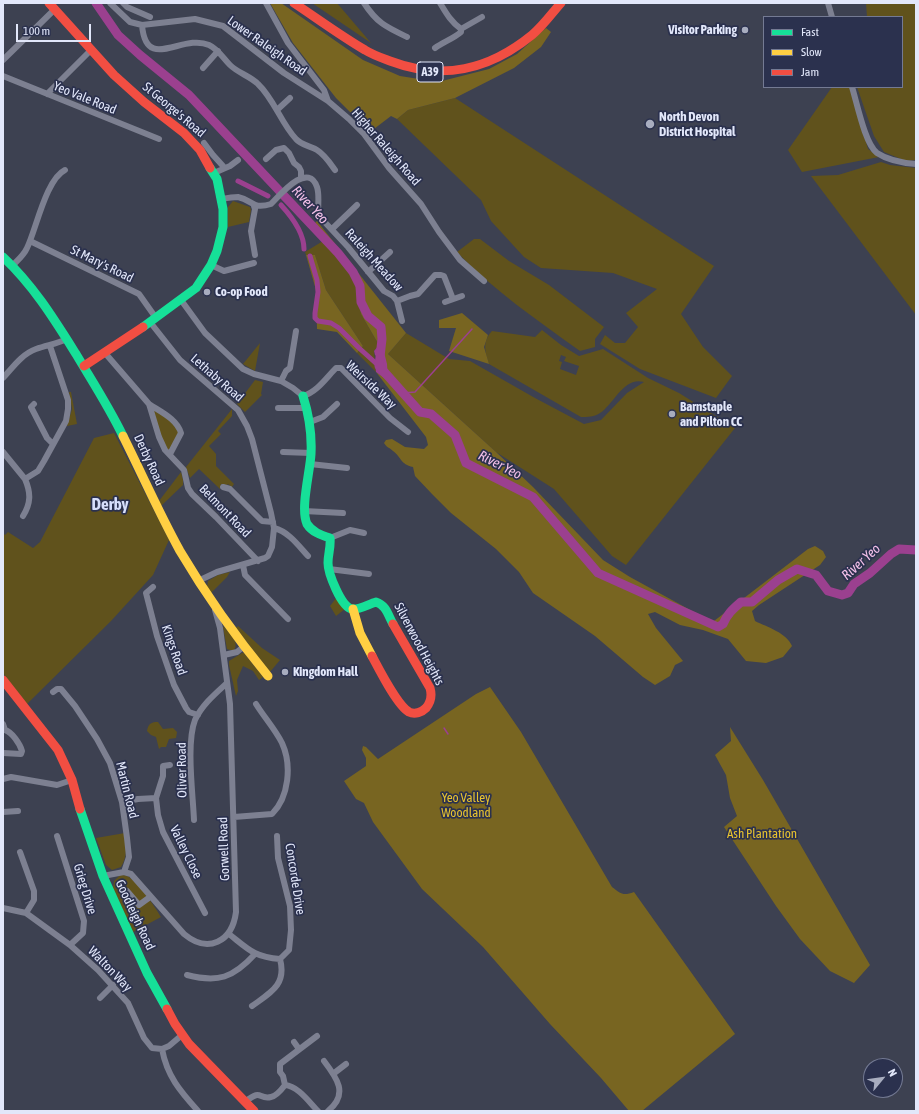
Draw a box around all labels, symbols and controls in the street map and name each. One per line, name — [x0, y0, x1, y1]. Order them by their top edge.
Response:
street label: Lower Raleigh Road — [224, 13, 310, 79]
scale bar — [18, 16, 93, 42]
legend — [763, 16, 903, 88]
place label: Visitor Parking — [668, 22, 737, 38]
text: 100 m — [23, 24, 50, 38]
marker: Visitor Parking — [740, 25, 750, 35]
text: Fast — [801, 25, 819, 39]
text: Slow — [801, 45, 822, 59]
road number: A39 — [417, 62, 443, 82]
text: Jam — [801, 65, 819, 79]
street label: Yeo Vale Road — [51, 78, 119, 118]
street label: St George's Road — [139, 79, 209, 141]
street label: Higher Raleigh Road — [348, 105, 424, 189]
place label: North Devon District Hospital — [659, 109, 735, 140]
marker: North Devon District Hospital — [644, 118, 656, 130]
water label: River Yeo — [288, 182, 332, 228]
street label: Raleigh Meadow — [342, 225, 406, 295]
street label: St Mary's Road — [68, 242, 136, 286]
place label: Co-op Food — [215, 284, 268, 300]
marker: Co-op Food — [202, 287, 212, 297]
street label: Lethaby Road — [187, 351, 247, 405]
street label: Weirside Way — [342, 358, 400, 412]
place label: Barnstaple and Pilton CC — [680, 399, 742, 430]
marker: Barnstaple and Pilton CC — [667, 409, 677, 419]
street label: Derby Road — [130, 432, 168, 488]
water label: River Yeo — [476, 447, 524, 483]
street label: Belmont Road — [196, 481, 254, 541]
district label: Derby — [91, 495, 129, 515]
water label: River Yeo — [838, 540, 884, 584]
street label: Silverwood Heights — [391, 600, 447, 688]
street label: Kings Road — [158, 623, 190, 677]
place label: Kingdom Hall — [293, 664, 358, 680]
marker: Kingdom Hall — [280, 667, 290, 677]
street label: Oliver Road — [174, 742, 190, 798]
street label: Martin Road — [112, 760, 142, 820]
park label: Yeo Valley Woodland — [441, 790, 491, 821]
street label: Gorwell Road — [215, 817, 233, 881]
street label: Valley Close — [166, 823, 206, 881]
park label: Ash Plantation — [727, 826, 797, 842]
street label: Concorde Drive — [282, 842, 308, 916]
street label: Grieg Drive — [70, 862, 100, 916]
street label: Goodleigh Road — [112, 877, 158, 953]
street label: Walton Way — [85, 943, 135, 995]
north arrow — [863, 1058, 903, 1098]
text: N — [886, 1067, 899, 1078]

